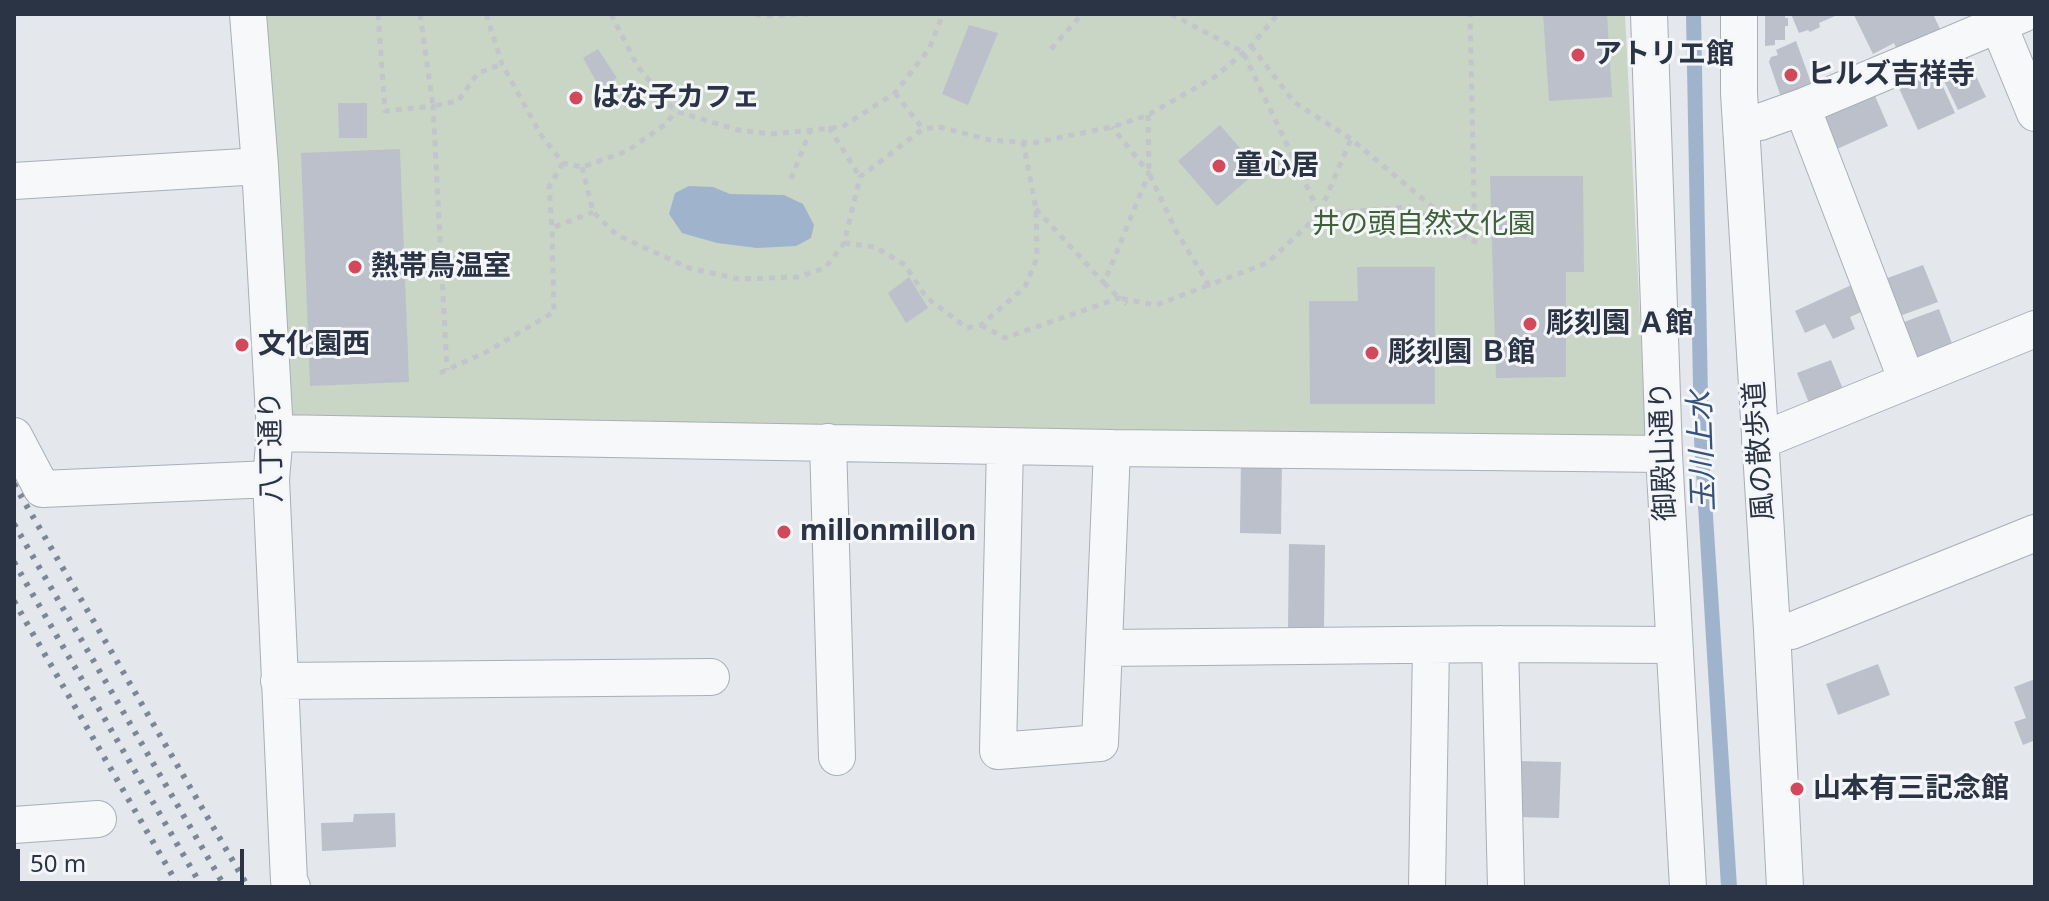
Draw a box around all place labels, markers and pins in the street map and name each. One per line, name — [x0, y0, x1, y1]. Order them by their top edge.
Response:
place label: アトリエ館 — [1594, 38, 1734, 72]
marker: アトリエ館 — [1569, 46, 1587, 64]
place label: ヒルズ吉祥寺 — [1807, 58, 1975, 92]
marker: ヒルズ吉祥寺 — [1782, 66, 1800, 84]
place label: はな子カフェ — [592, 81, 760, 115]
marker: はな子カフェ — [567, 89, 585, 107]
place label: 童心居 — [1235, 149, 1319, 183]
marker: 童心居 — [1210, 157, 1228, 175]
place label: 熱帯鳥温室 — [371, 250, 511, 284]
marker: 熱帯鳥温室 — [346, 258, 364, 276]
place label: 彫刻園 Ａ館 — [1546, 307, 1693, 341]
marker: 彫刻園 Ａ館 — [1521, 315, 1539, 333]
place label: 文化園西 — [258, 328, 370, 362]
marker: 文化園西 — [233, 336, 251, 354]
place label: 彫刻園 Ｂ館 — [1388, 336, 1535, 370]
marker: 彫刻園 Ｂ館 — [1363, 344, 1381, 362]
place label: millonmillon — [800, 515, 976, 549]
marker: millonmillon — [775, 523, 793, 541]
place label: 山本有三記念館 — [1813, 772, 2009, 806]
marker: 山本有三記念館 — [1788, 780, 1806, 798]

